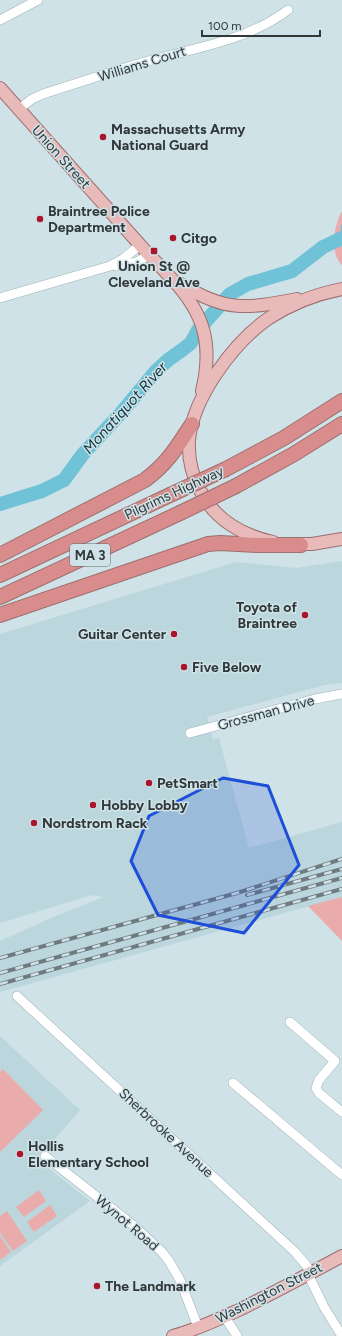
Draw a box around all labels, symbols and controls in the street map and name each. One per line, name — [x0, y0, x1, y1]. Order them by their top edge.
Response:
scale bar — [202, 12, 320, 38]
text: 100 m — [208, 19, 242, 33]
street label: Williams Court — [96, 43, 188, 85]
place label: Massachusetts Army National Guard — [111, 121, 246, 154]
street label: Union Street — [28, 122, 94, 192]
marker: Massachusetts Army National Guard — [98, 132, 108, 142]
place label: Braintree Police Department — [48, 203, 150, 236]
marker: Braintree Police Department — [35, 214, 45, 224]
place label: Citgo — [181, 230, 217, 247]
marker: Citgo — [168, 233, 178, 243]
marker: Union St @ Cleveland Ave — [149, 246, 159, 256]
place label: Union St @ Cleveland Ave — [108, 258, 200, 291]
water label: Monatiquot River — [79, 358, 171, 458]
street label: Pilgrims Highway — [122, 462, 227, 523]
road number: MA 3 — [70, 544, 110, 566]
place label: Toyota of Braintree — [236, 599, 297, 632]
marker: Toyota of Braintree — [300, 610, 310, 620]
place label: Guitar Center — [78, 626, 167, 643]
marker: Guitar Center — [169, 629, 179, 639]
place label: Five Below — [192, 659, 262, 676]
marker: Five Below — [179, 662, 189, 672]
street label: Grossman Drive — [216, 692, 316, 734]
place label: PetSmart — [157, 775, 218, 792]
marker: PetSmart — [144, 778, 154, 788]
place label: Hobby Lobby — [101, 797, 188, 814]
marker: Hobby Lobby — [88, 800, 98, 810]
place label: Nordstrom Rack — [42, 815, 148, 832]
marker: Nordstrom Rack — [29, 818, 39, 828]
street label: Sherbrooke Avenue — [115, 1085, 217, 1181]
place label: Hollis Elementary School — [28, 1138, 149, 1171]
marker: Hollis Elementary School — [15, 1149, 25, 1159]
street label: Wynot Road — [92, 1192, 162, 1254]
street label: Washington Street — [213, 1259, 325, 1327]
place label: The Landmark — [105, 1278, 196, 1295]
marker: The Landmark — [92, 1281, 102, 1291]

